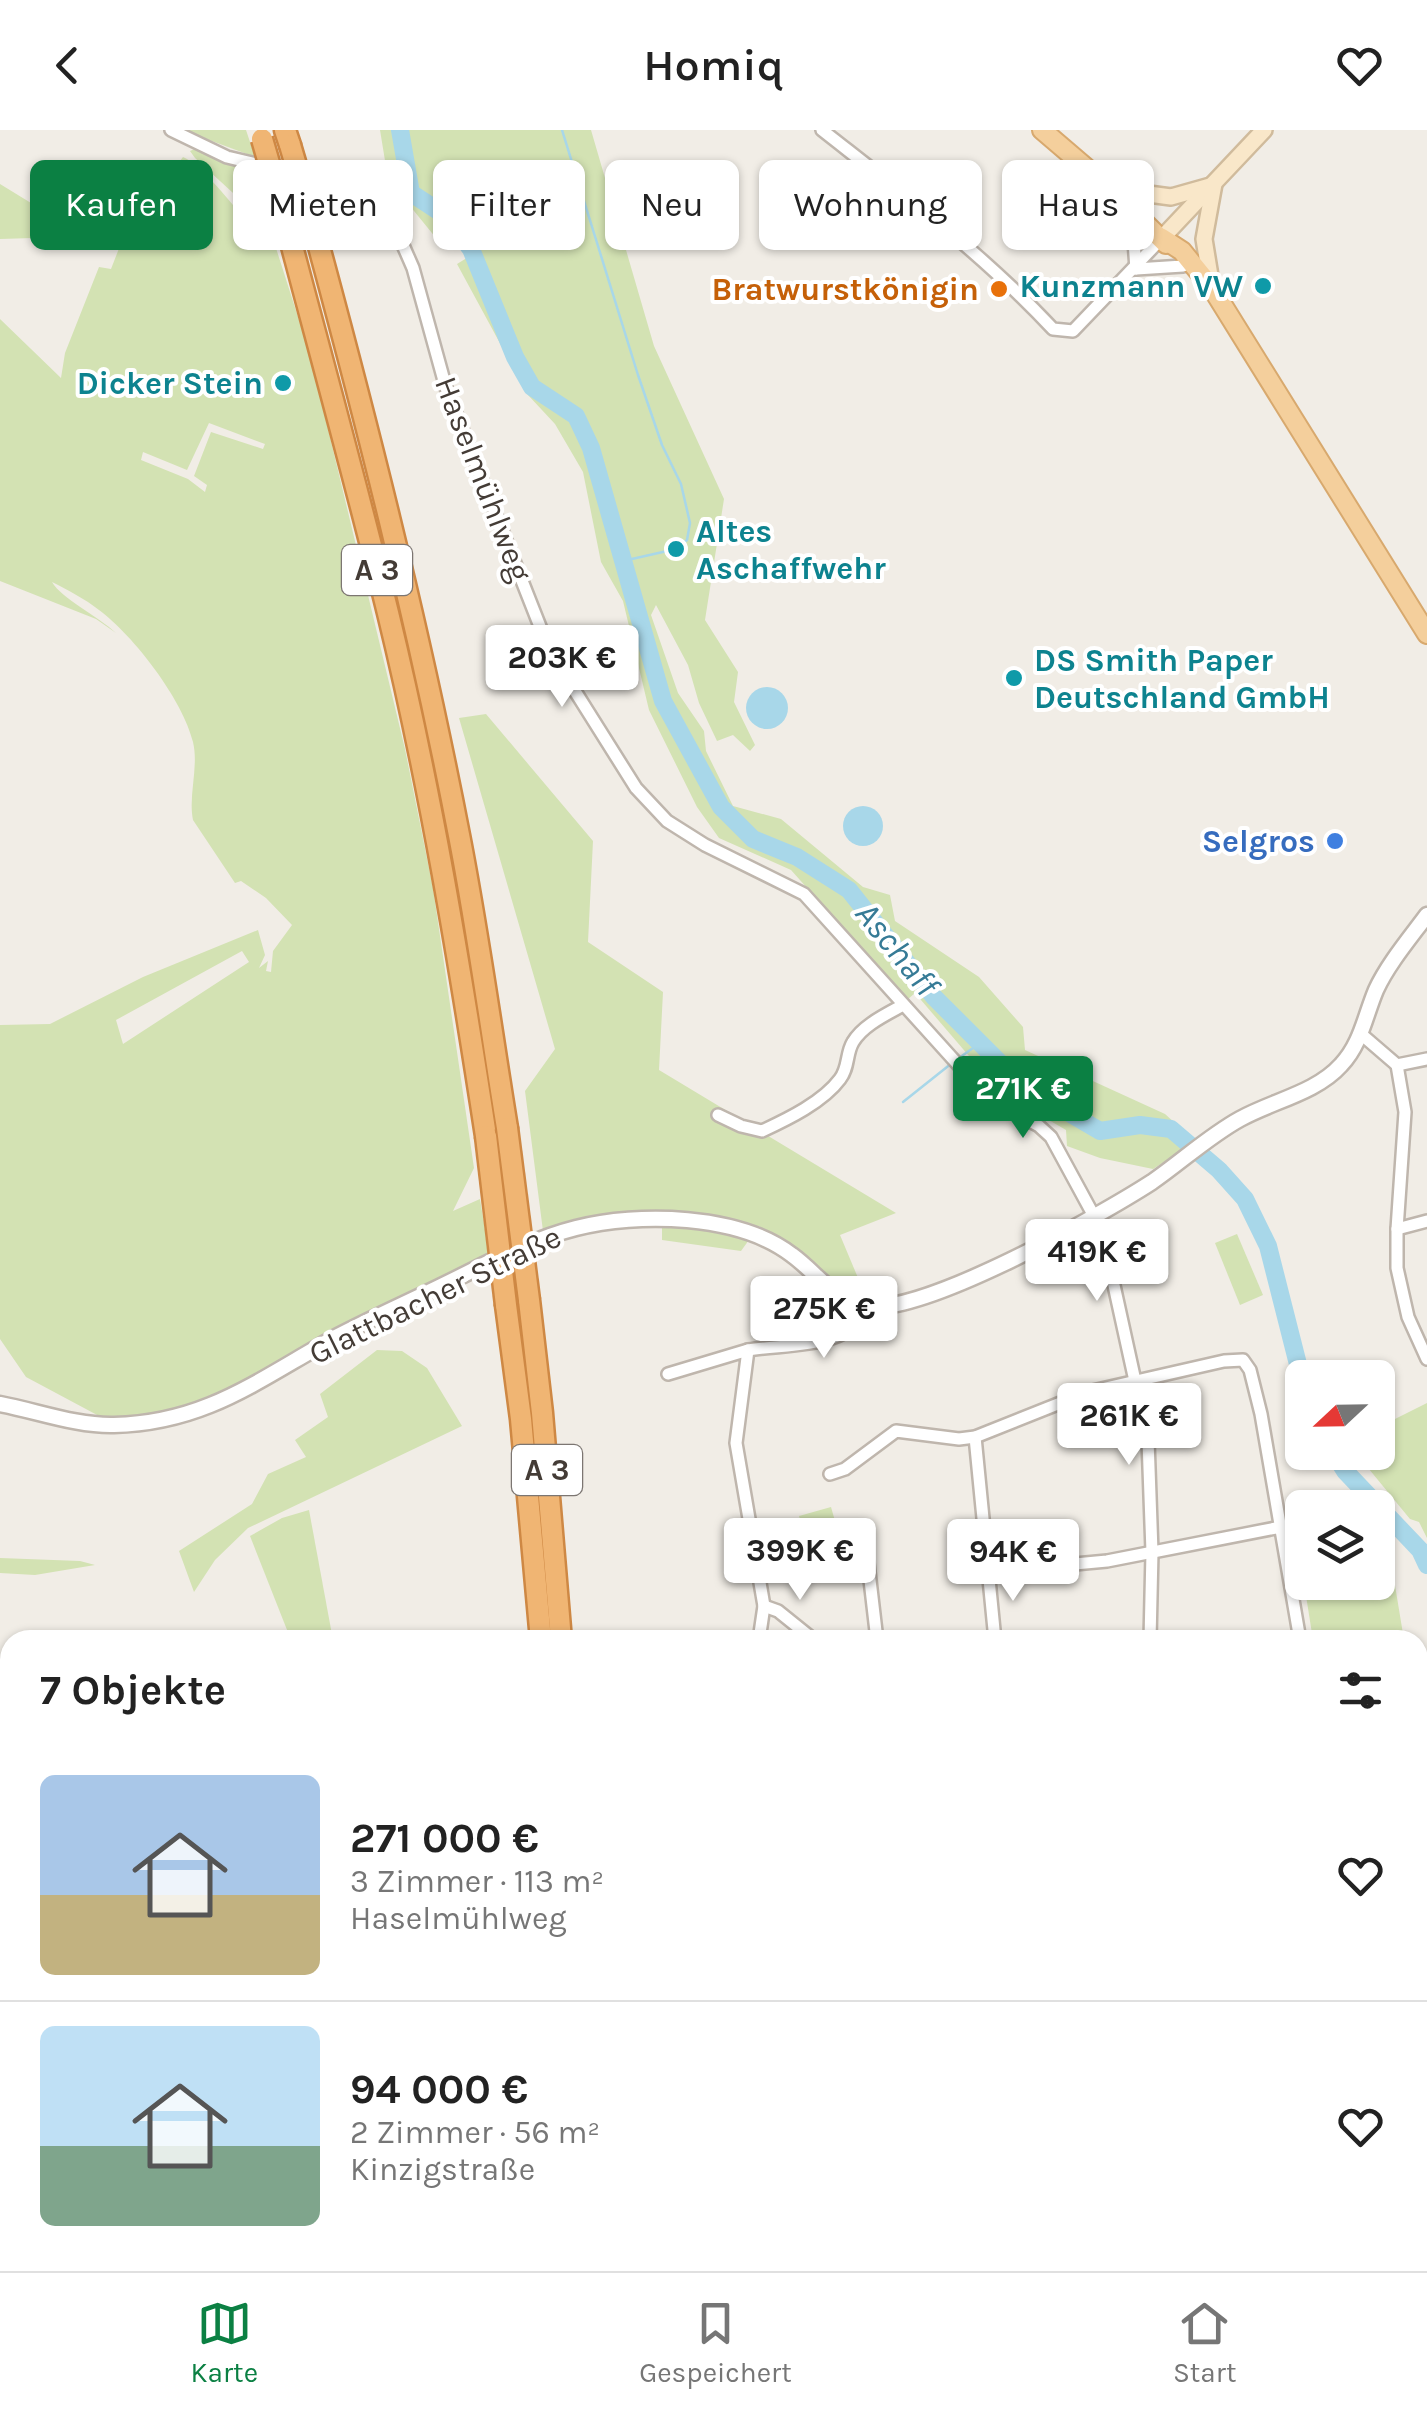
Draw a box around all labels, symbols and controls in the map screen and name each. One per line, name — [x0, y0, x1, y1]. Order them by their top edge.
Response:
icon: back — [40, 38, 95, 93]
icon: heart — [1332, 38, 1387, 93]
text: Homiq — [643, 39, 784, 91]
chip: Kaufen — [30, 160, 213, 250]
chip: Mieten — [233, 160, 413, 250]
chip: Filter — [433, 160, 585, 250]
chip: Neu — [605, 160, 739, 250]
chip: Wohnung — [759, 160, 982, 250]
chip: Haus — [1002, 160, 1154, 250]
place label: Kunzmann VW — [1020, 268, 1243, 305]
place label: Bratwurstkönigin — [711, 271, 979, 308]
marker: Kunzmann VW — [1252, 275, 1274, 297]
marker: Bratwurstkönigin — [988, 278, 1010, 300]
place label: Dicker Stein — [77, 365, 263, 402]
street label: Haselmühlweg — [427, 371, 539, 587]
marker: Dicker Stein — [272, 372, 294, 394]
place label: Altes Aschaffwehr — [696, 513, 886, 587]
marker: Altes Aschaffwehr — [665, 538, 687, 560]
road number: A 3 — [342, 545, 412, 595]
pin: 203K € — [481, 625, 643, 710]
text: 203K € — [508, 639, 616, 676]
place label: DS Smith Paper Deutschland GmbH — [1034, 642, 1330, 716]
marker: DS Smith Paper Deutschland GmbH — [1003, 667, 1025, 689]
place label: Selgros — [1202, 823, 1315, 860]
marker: Selgros — [1324, 830, 1346, 852]
water label: Aschaff — [847, 894, 949, 1007]
pin: 271K € — [942, 1056, 1104, 1141]
text: 271K € — [975, 1070, 1071, 1107]
street label: Glattbacher Straße — [303, 1218, 567, 1372]
pin: 419K € — [1016, 1219, 1178, 1304]
text: 419K € — [1047, 1233, 1147, 1270]
pin: 275K € — [743, 1276, 905, 1361]
text: 275K € — [772, 1290, 876, 1327]
north arrow — [1285, 1360, 1395, 1470]
map controls — [1285, 1360, 1395, 1600]
pin: 261K € — [1048, 1383, 1210, 1468]
text: 261K € — [1079, 1397, 1179, 1434]
road number: A 3 — [512, 1445, 582, 1495]
button: layers — [1285, 1490, 1395, 1600]
pin: 399K € — [719, 1518, 881, 1603]
pin: 94K € — [943, 1519, 1083, 1604]
text: 399K € — [746, 1532, 854, 1569]
text: 94K € — [969, 1533, 1057, 1570]
icon: filters — [1333, 1663, 1388, 1718]
text: 7 Objekte — [40, 1665, 226, 1715]
text: 271 000 € — [350, 1813, 539, 1863]
icon: home — [120, 1815, 240, 1935]
icon: heart — [1333, 1848, 1388, 1903]
text: 3 Zimmer · 113 m² — [350, 1863, 604, 1900]
text: Haselmühlweg — [350, 1900, 566, 1937]
text: 94 000 € — [350, 2064, 528, 2114]
icon: home — [120, 2066, 240, 2186]
icon: heart — [1333, 2099, 1388, 2154]
text: 2 Zimmer · 56 m² — [350, 2114, 600, 2151]
text: Kinzigstraße — [350, 2151, 535, 2188]
tab: Karte — [191, 2296, 258, 2389]
tab: Gespeichert — [639, 2296, 792, 2389]
tab: Start — [1173, 2296, 1236, 2389]

